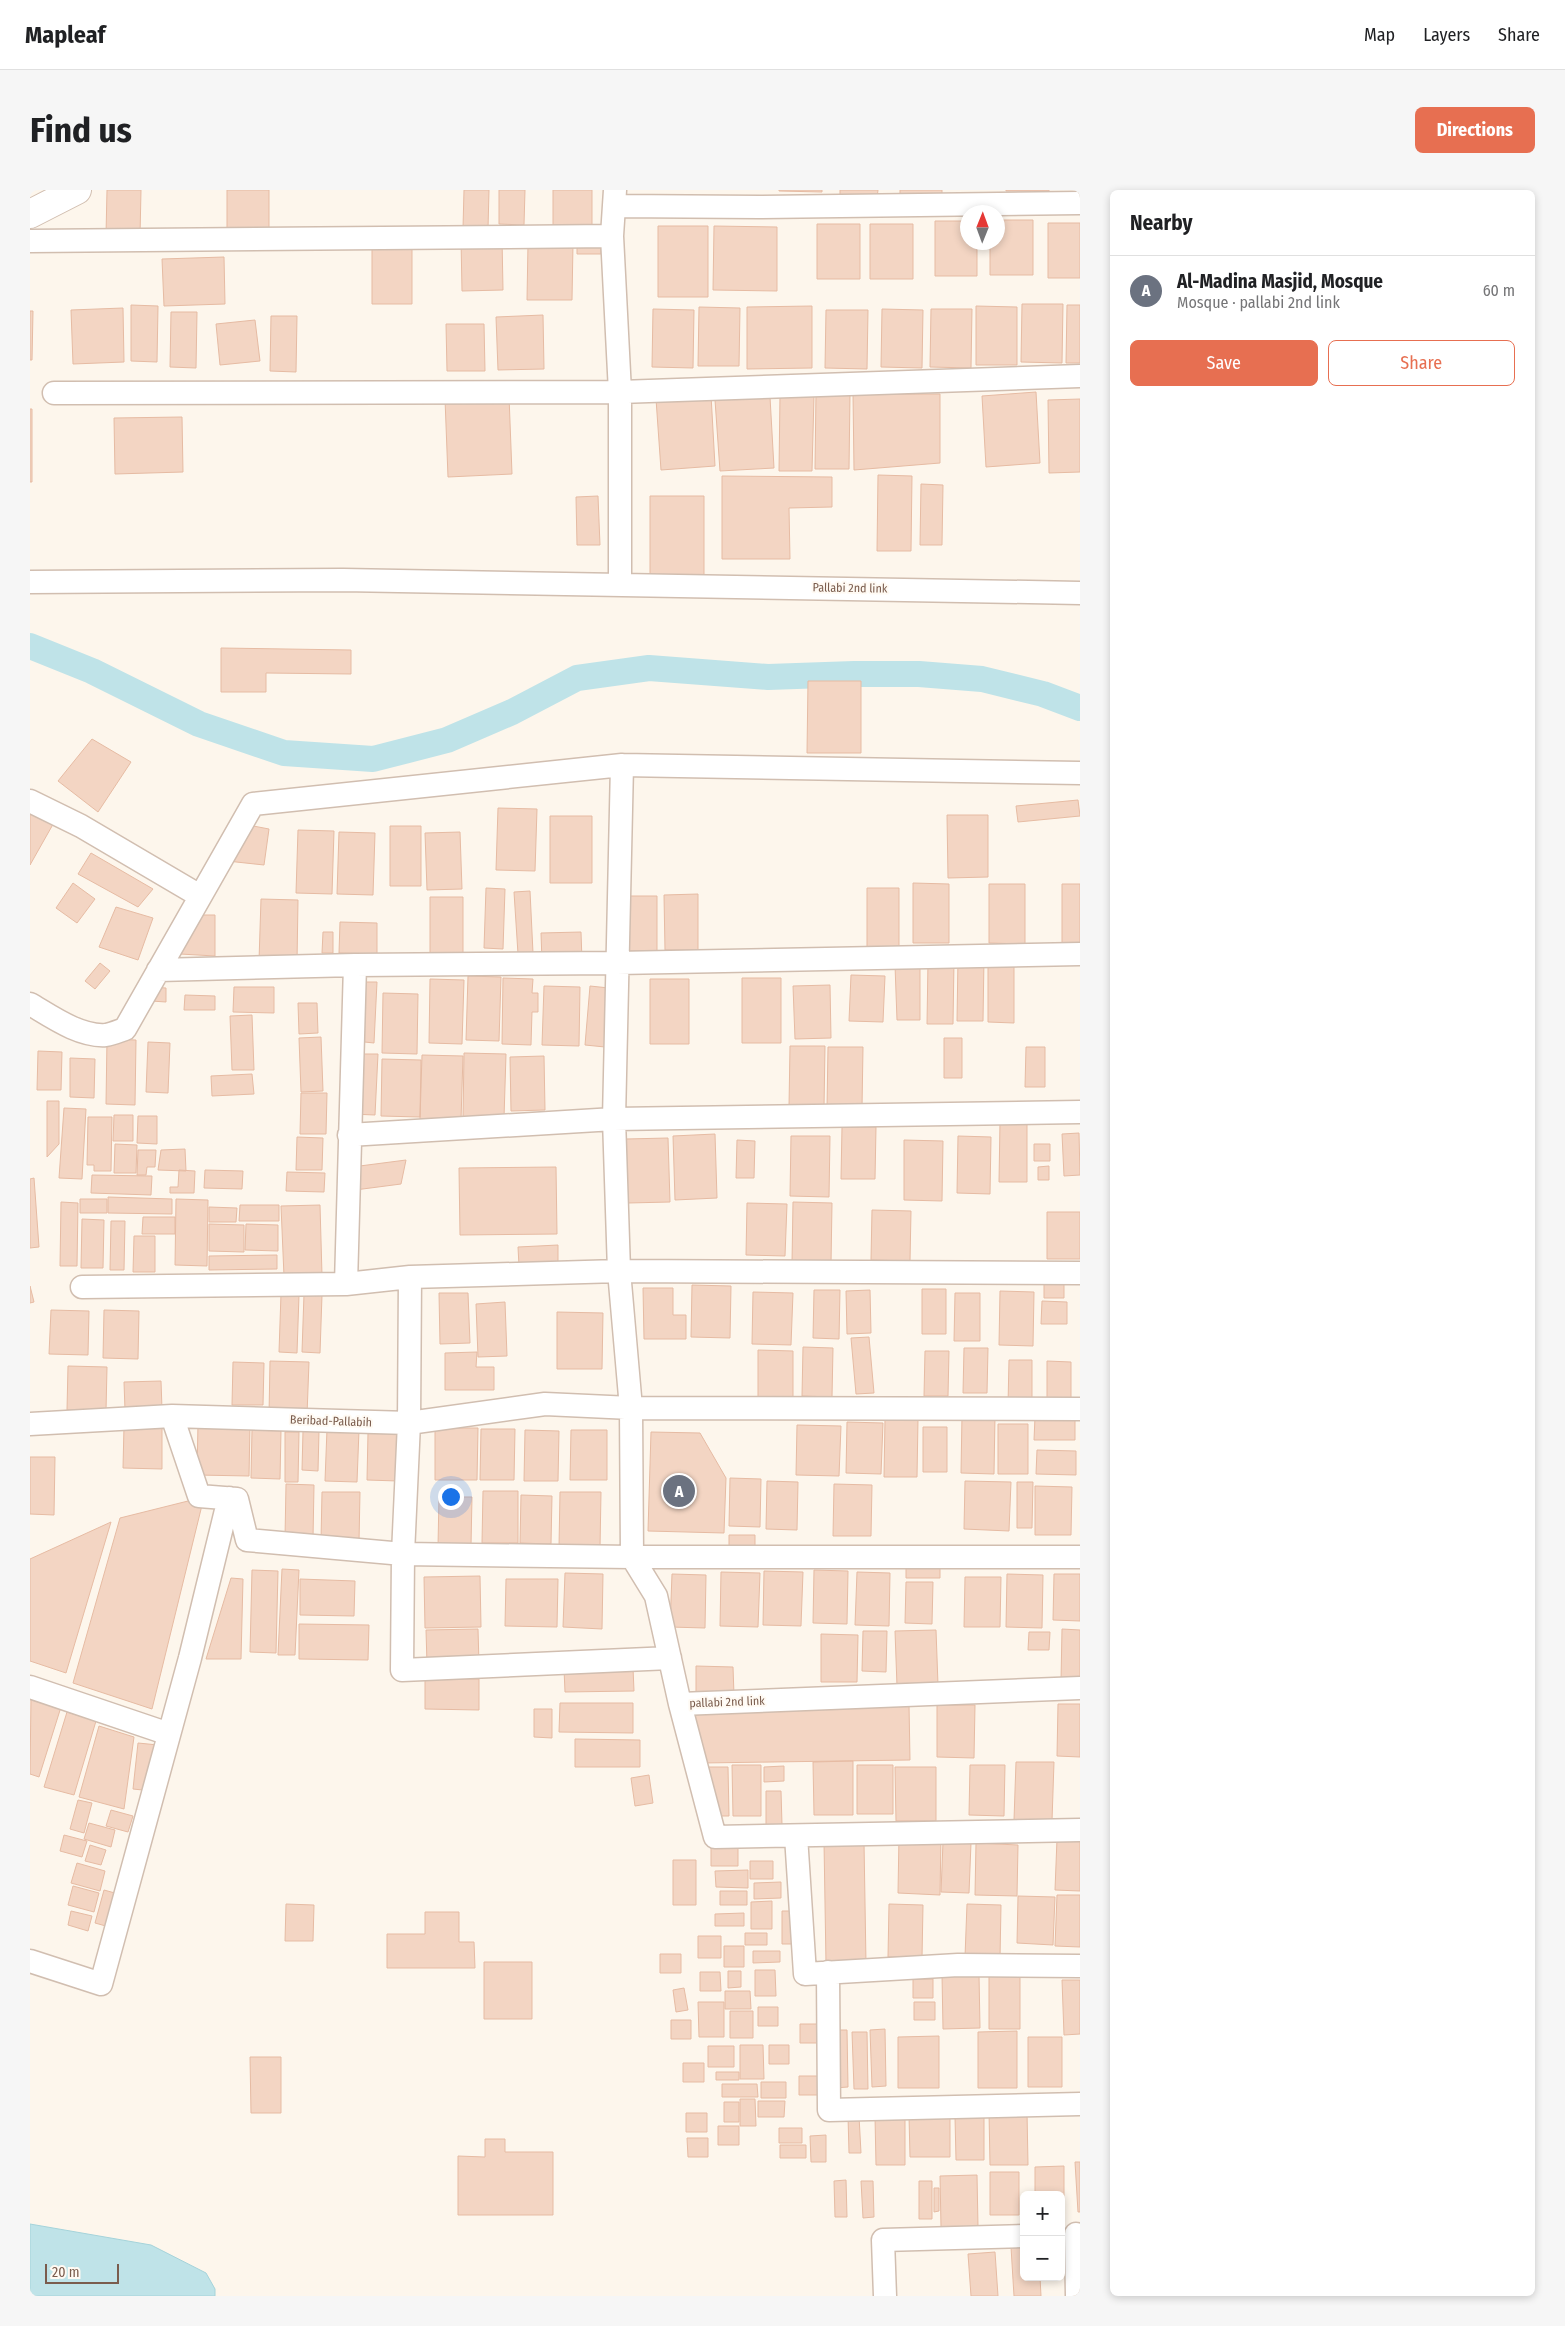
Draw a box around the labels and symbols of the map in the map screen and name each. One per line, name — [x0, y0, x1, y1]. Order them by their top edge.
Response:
north arrow — [960, 205, 1005, 250]
street label: Pallabi 2nd link — [812, 580, 888, 596]
street label: Beribad-Pallabih — [290, 1413, 372, 1429]
pin: A — [663, 1472, 695, 1510]
your location — [438, 1484, 464, 1510]
street label: pallabi 2nd link — [689, 1694, 765, 1710]
scale bar — [45, 2261, 119, 2284]

